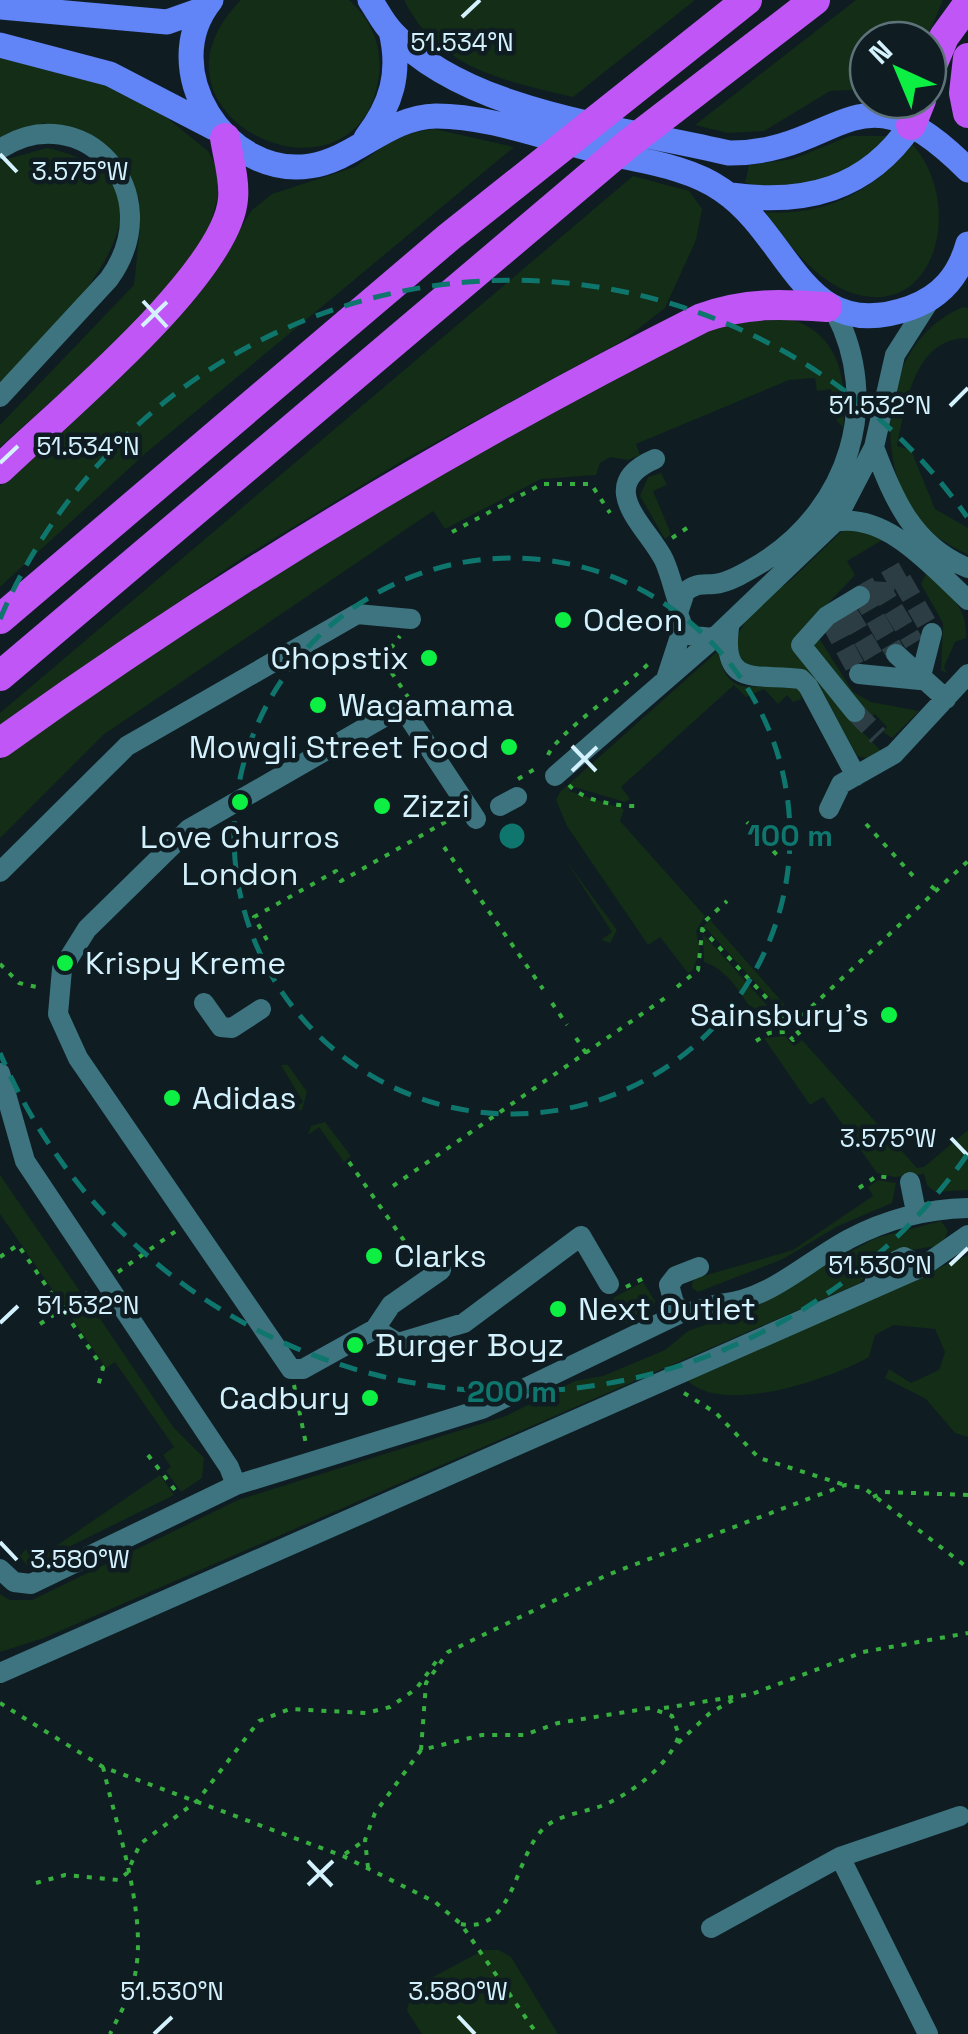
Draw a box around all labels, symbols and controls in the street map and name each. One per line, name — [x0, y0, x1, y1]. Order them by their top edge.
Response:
north arrow — [848, 20, 948, 120]
text: 51.534°N — [410, 26, 514, 58]
text: N — [861, 33, 900, 71]
text: 3.575°W — [32, 155, 128, 187]
text: 51.532°N — [829, 389, 931, 421]
text: 51.534°N — [36, 430, 140, 462]
place label: Odeon — [583, 600, 683, 640]
marker: Odeon — [552, 609, 574, 631]
place label: Chopstix — [270, 638, 409, 678]
marker: Chopstix — [418, 647, 440, 669]
place label: Wagamama — [338, 685, 514, 725]
marker: Wagamama — [307, 694, 329, 716]
place label: Mowgli Street Food — [189, 727, 489, 767]
marker: Mowgli Street Food — [498, 736, 520, 758]
place label: Zizzi — [402, 786, 470, 826]
marker: Love Churros London — [229, 791, 251, 813]
marker: Zizzi — [371, 795, 393, 817]
text: 100 m — [747, 816, 833, 855]
place label: Love Churros London — [140, 817, 340, 894]
centre of rings — [494, 818, 530, 854]
place label: Krispy Kreme — [85, 943, 286, 983]
marker: Krispy Kreme — [54, 952, 76, 974]
place label: Sainsbury's — [690, 995, 869, 1035]
marker: Sainsbury's — [878, 1004, 900, 1026]
place label: Adidas — [192, 1078, 296, 1118]
marker: Adidas — [161, 1087, 183, 1109]
text: 3.575°W — [840, 1122, 936, 1154]
place label: Clarks — [394, 1236, 487, 1276]
marker: Clarks — [363, 1245, 385, 1267]
text: 51.530°N — [828, 1249, 932, 1281]
text: 51.532°N — [37, 1289, 139, 1321]
place label: Next Outlet — [578, 1289, 756, 1329]
marker: Next Outlet — [547, 1298, 569, 1320]
place label: Burger Boyz — [375, 1325, 564, 1365]
marker: Burger Boyz — [344, 1334, 366, 1356]
text: 200 m — [467, 1372, 557, 1411]
place label: Cadbury — [219, 1378, 350, 1418]
marker: Cadbury — [359, 1387, 381, 1409]
text: 3.580°W — [30, 1543, 130, 1575]
text: 51.530°N — [120, 1975, 224, 2007]
text: 3.580°W — [408, 1975, 508, 2007]

